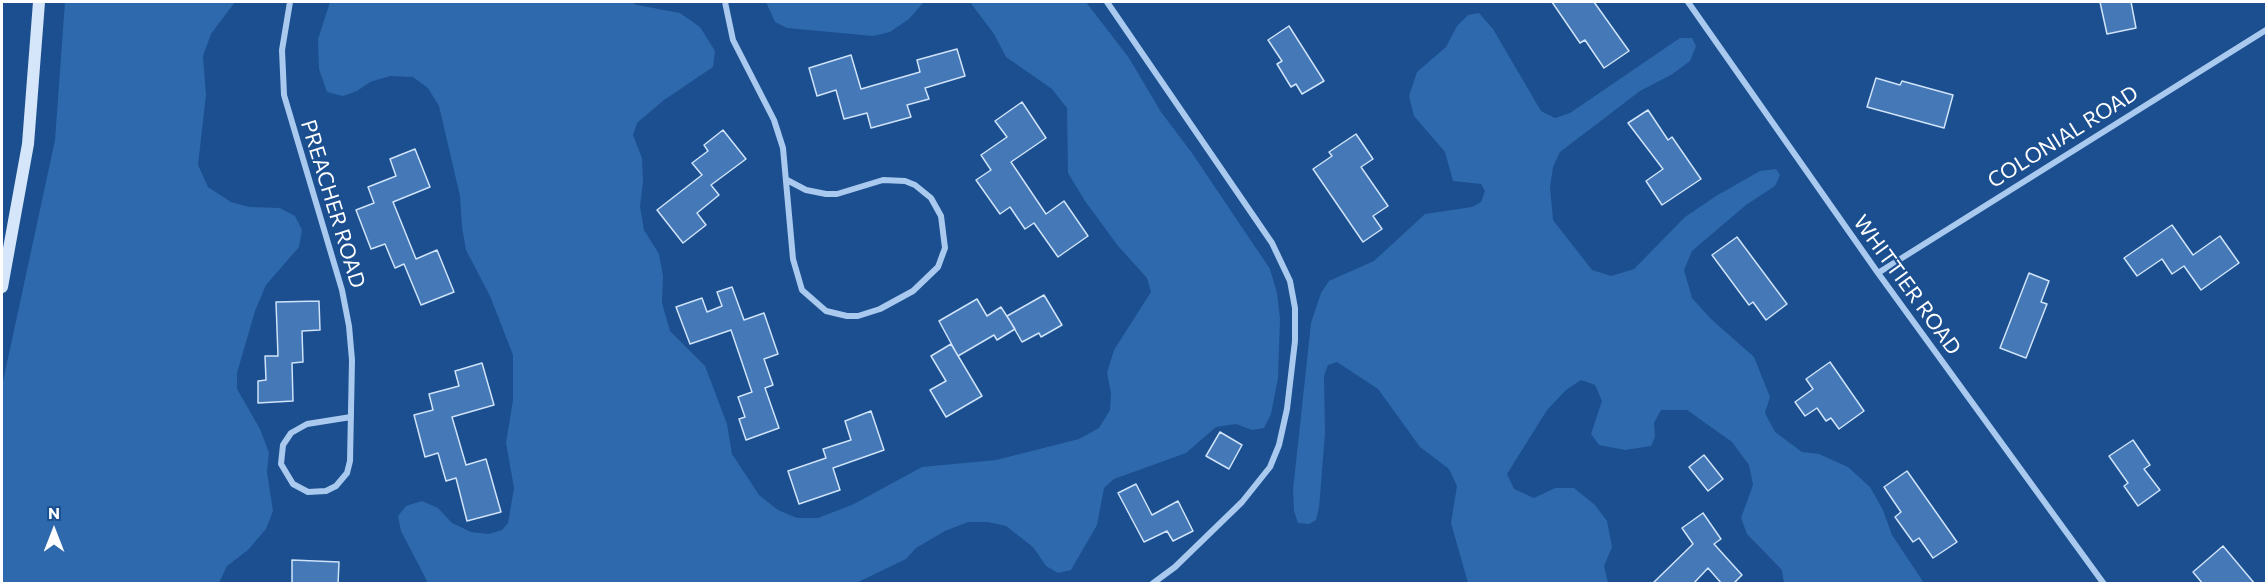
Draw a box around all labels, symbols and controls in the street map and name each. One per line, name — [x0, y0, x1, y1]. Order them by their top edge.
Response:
street label: COLONIAL ROAD — [1983, 81, 2143, 193]
street label: PREACHER ROAD — [295, 117, 371, 291]
street label: WHITTIER ROAD — [1848, 210, 1966, 360]
north arrow — [24, 501, 84, 561]
text: N — [48, 503, 60, 522]

